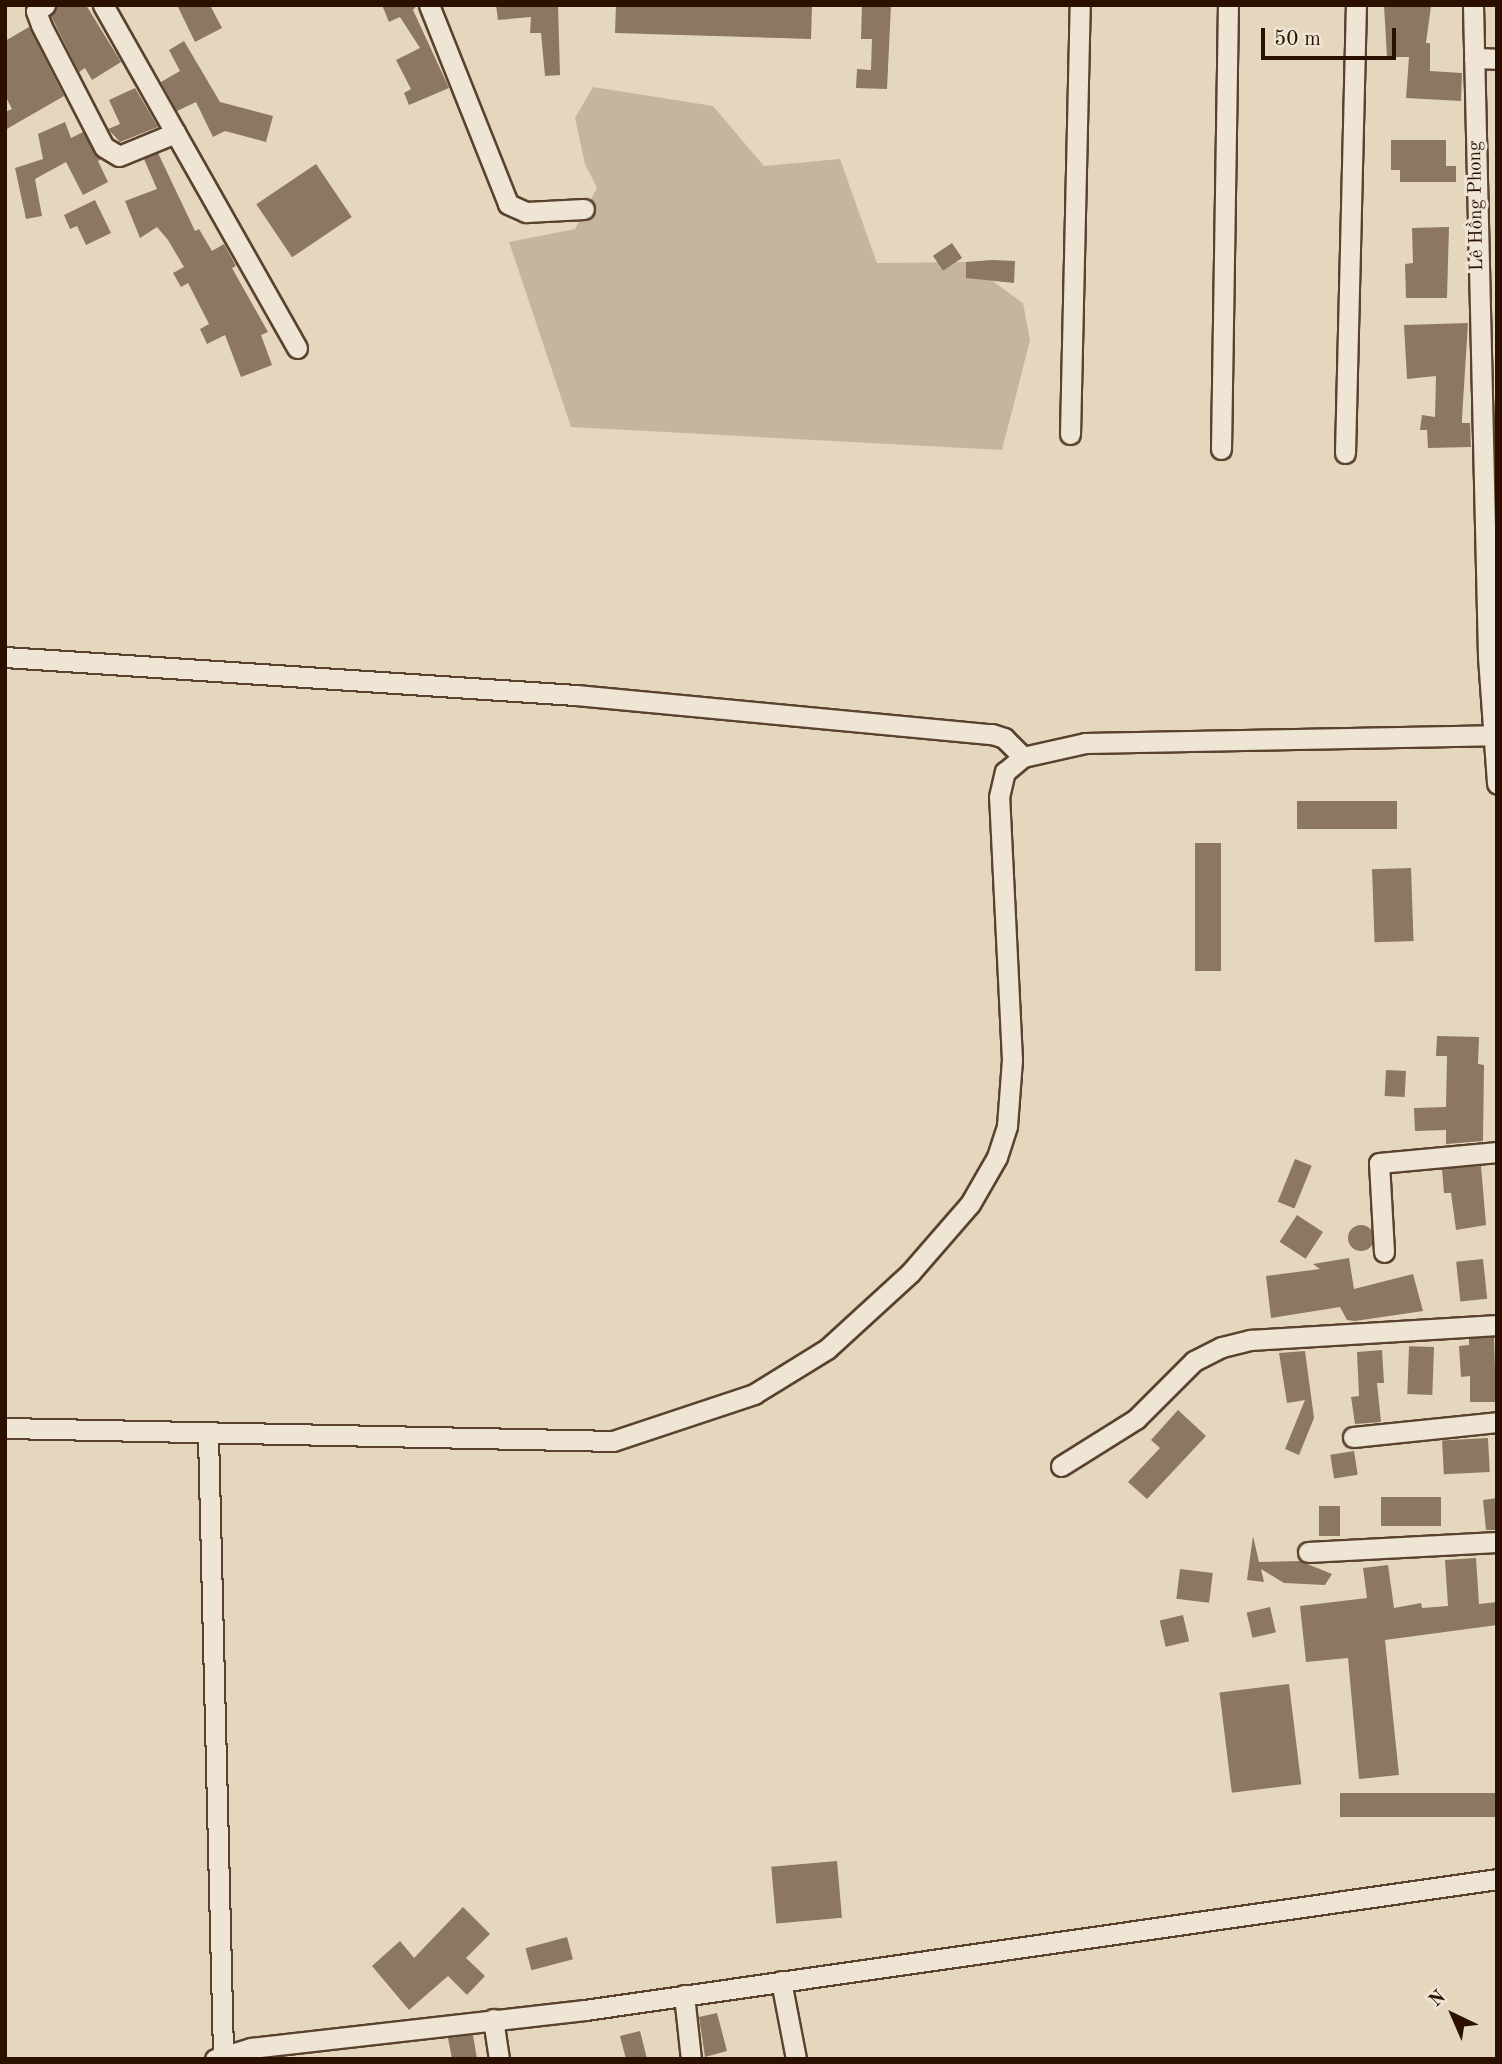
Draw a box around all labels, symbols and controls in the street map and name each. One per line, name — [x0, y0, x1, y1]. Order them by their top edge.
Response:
scale bar — [1264, 14, 1399, 58]
text: 50 m — [1274, 29, 1321, 50]
street label: Lê Hồng Phong — [1464, 141, 1490, 271]
north arrow — [1418, 1980, 1488, 2050]
text: N — [1426, 1988, 1450, 2011]

